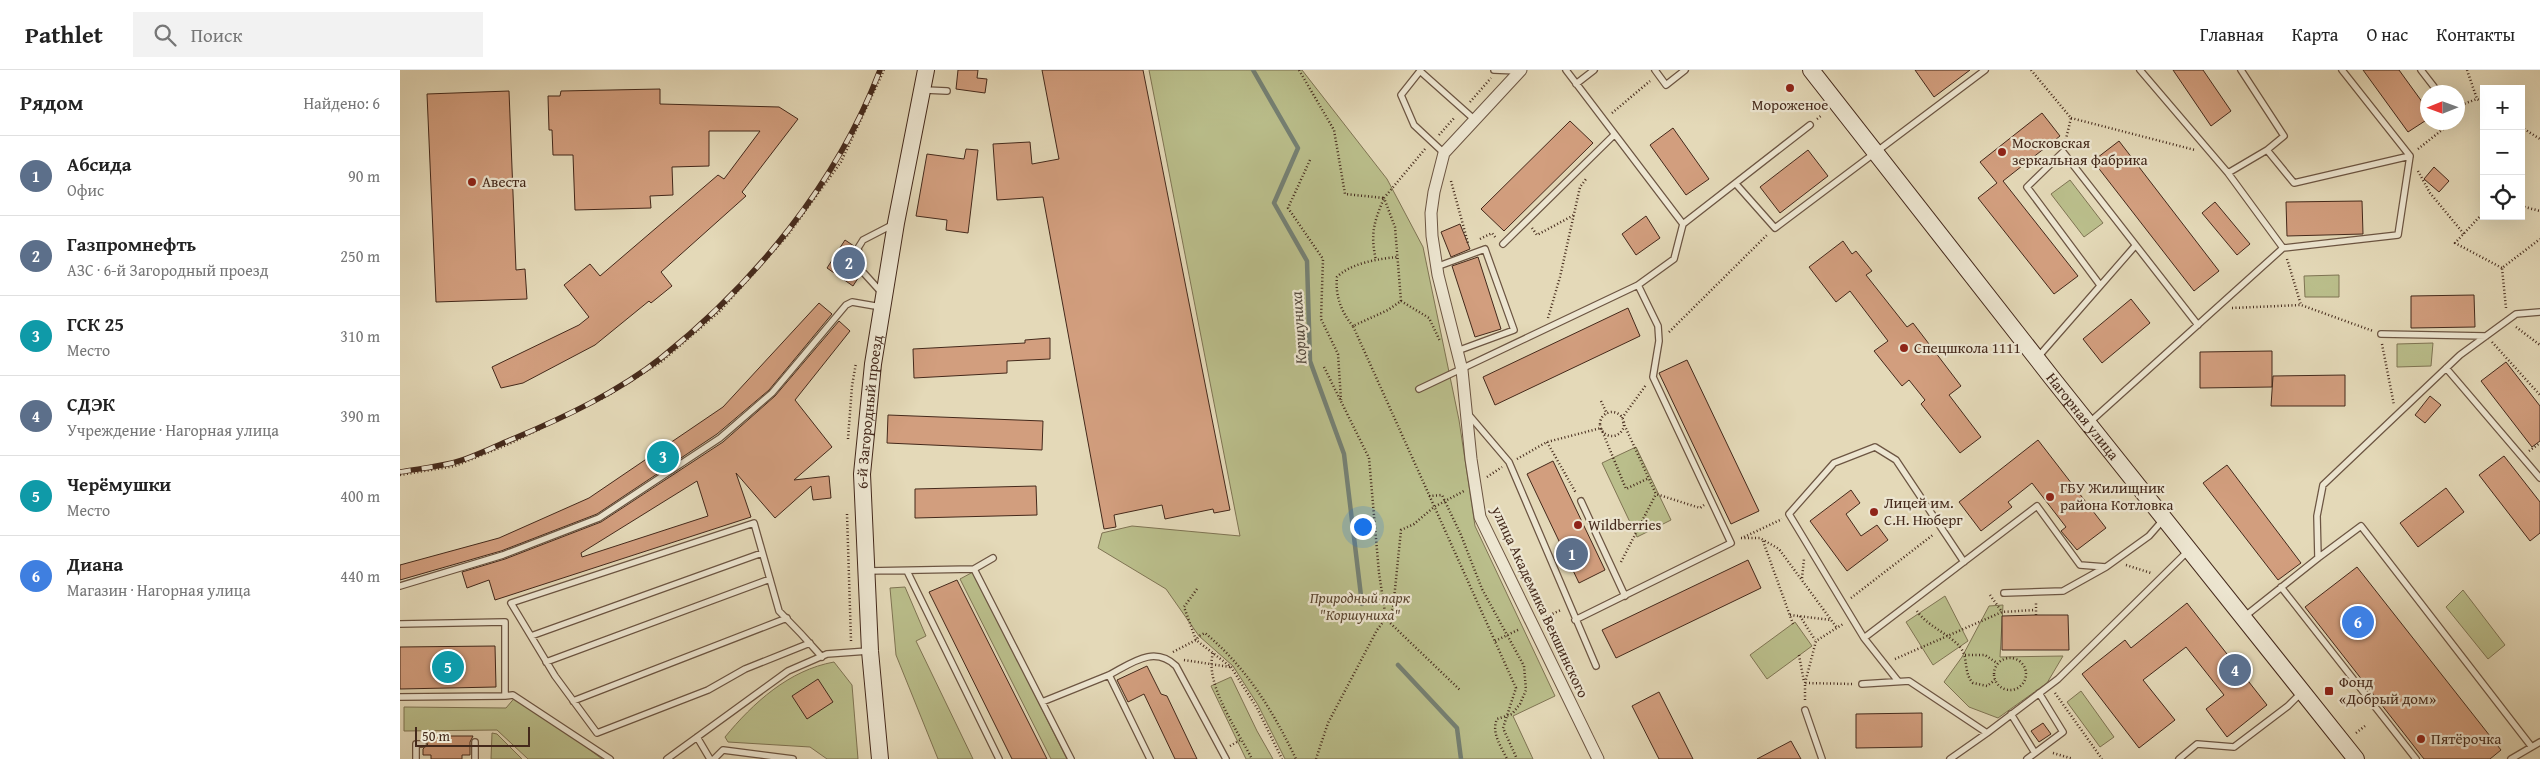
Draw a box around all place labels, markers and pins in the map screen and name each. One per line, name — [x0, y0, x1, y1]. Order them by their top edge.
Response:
marker: Мороженое — [1784, 82, 1796, 94]
place label: Мороженое — [1752, 94, 1828, 115]
place label: Московская зеркальная фабрика — [2012, 132, 2148, 170]
marker: Московская зеркальная фабрика — [1996, 146, 2008, 158]
place label: Авеста — [482, 171, 527, 192]
marker: Авеста — [466, 176, 478, 188]
pin: 2 — [833, 244, 865, 282]
place label: Спецшкола 1111 — [1914, 337, 2021, 358]
marker: Спецшкола 1111 — [1898, 342, 1910, 354]
pin: 3 — [647, 438, 679, 476]
place label: ГБУ Жилищник района Котловка — [2060, 477, 2174, 515]
marker: ГБУ Жилищник района Котловка — [2044, 491, 2056, 503]
place label: Лицей им. С.Н. Нюберг — [1884, 492, 1963, 530]
marker: Лицей им. С.Н. Нюберг — [1868, 506, 1880, 518]
place label: Wildberries — [1588, 514, 1662, 535]
marker: Wildberries — [1572, 519, 1584, 531]
pin: 1 — [1556, 535, 1588, 573]
pin: 6 — [2342, 603, 2374, 641]
pin: 5 — [432, 648, 464, 686]
pin: 4 — [2219, 651, 2251, 689]
place label: Фонд «Добрый дом» — [2339, 671, 2436, 709]
marker: Фонд «Добрый дом» — [2323, 685, 2335, 697]
place label: Пятёрочка — [2431, 728, 2502, 749]
marker: Пятёрочка — [2415, 733, 2427, 745]

